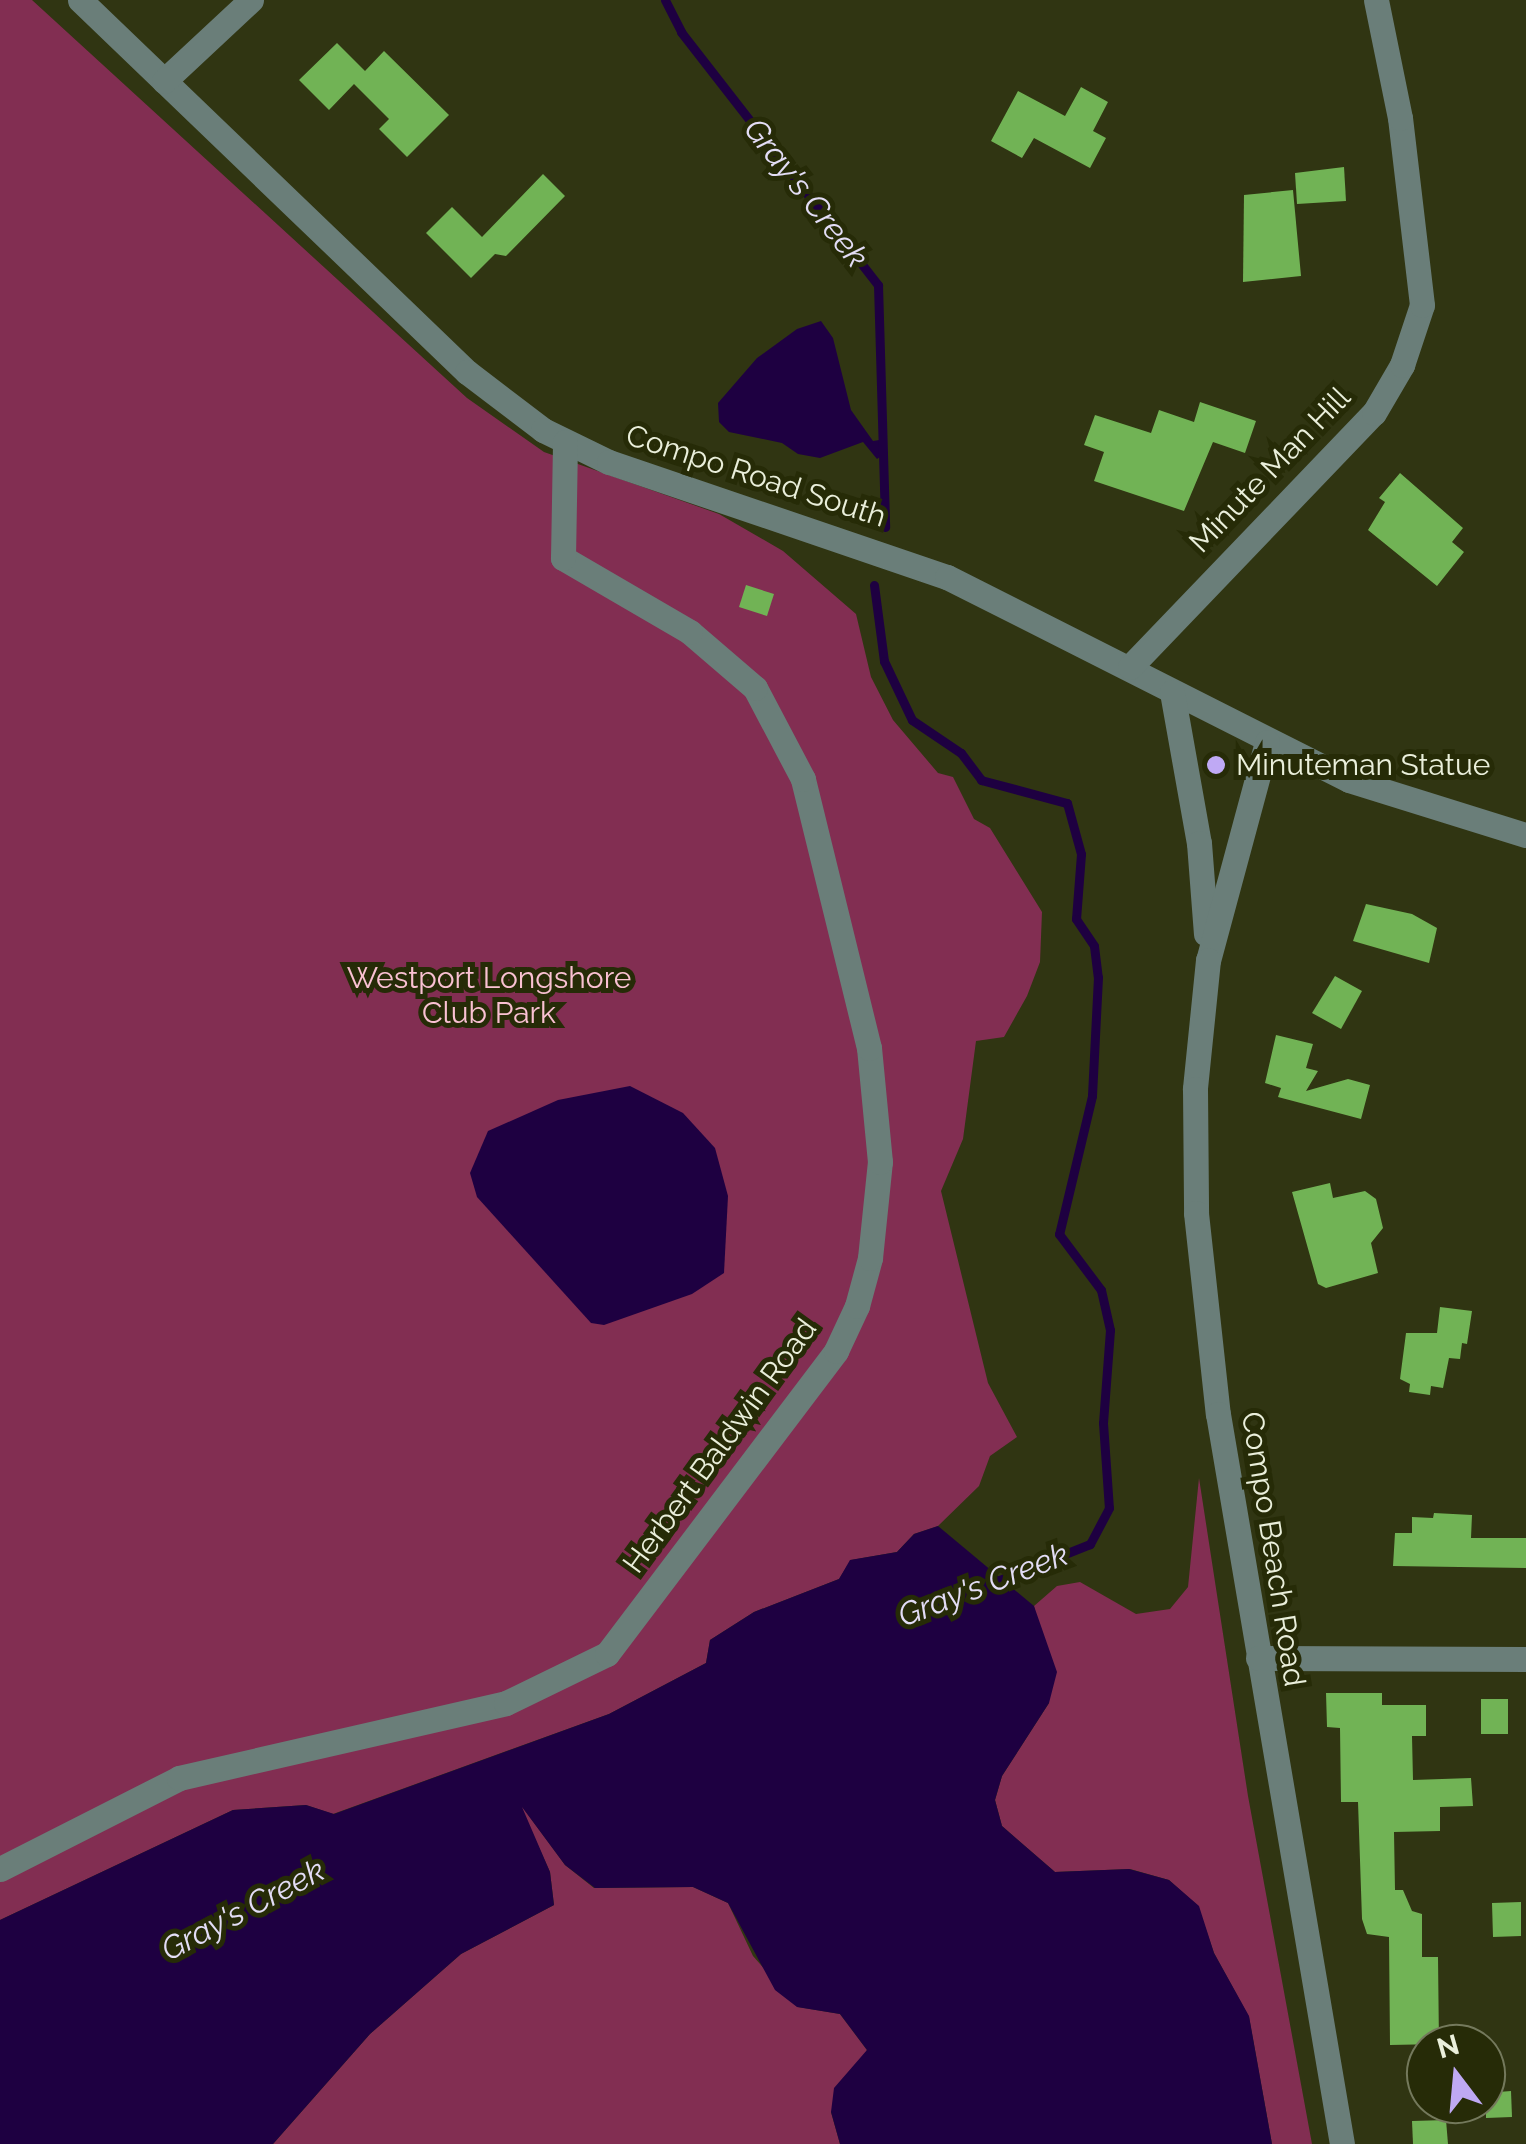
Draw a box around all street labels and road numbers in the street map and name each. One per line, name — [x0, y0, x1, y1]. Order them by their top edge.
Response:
street label: Minute Man Hill — [1182, 380, 1358, 560]
street label: Compo Road South — [622, 417, 890, 535]
street label: Herbert Baldwin Road — [616, 1312, 824, 1580]
street label: Compo Beach Road — [1234, 1409, 1312, 1689]

